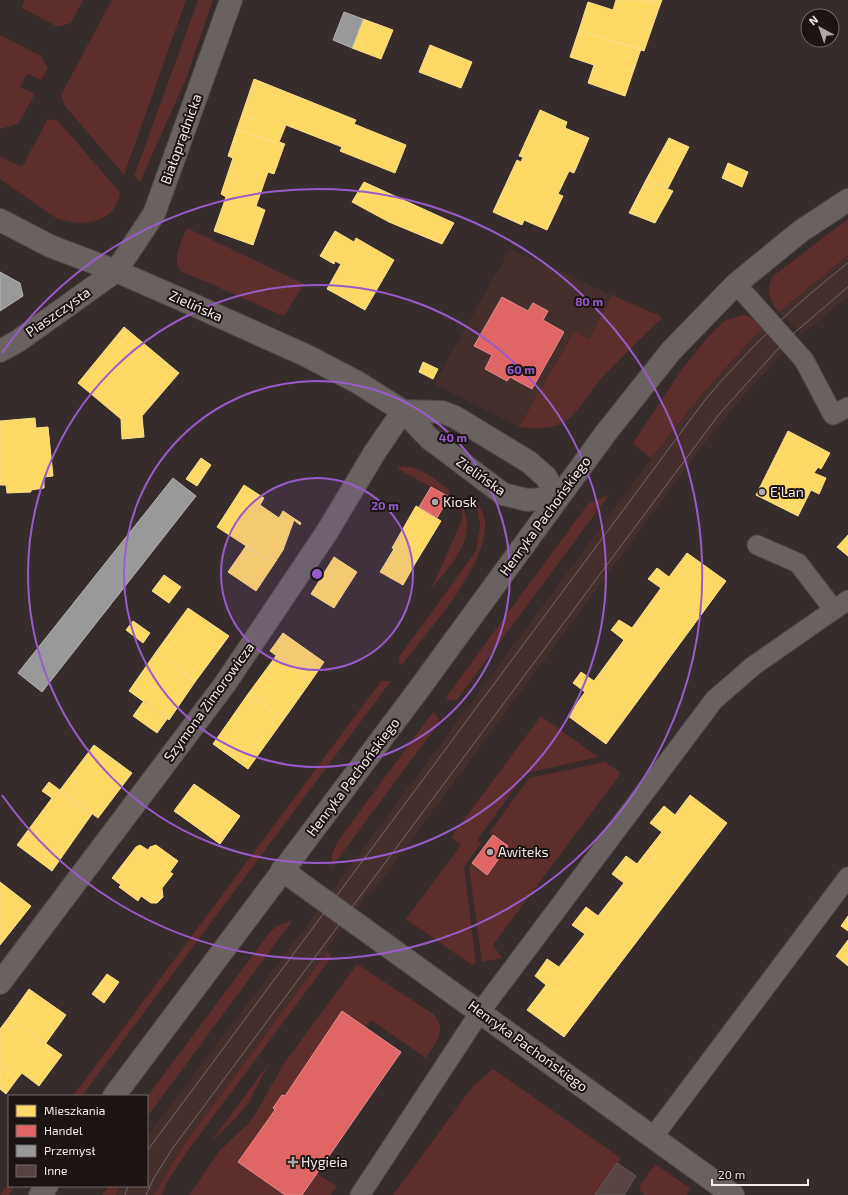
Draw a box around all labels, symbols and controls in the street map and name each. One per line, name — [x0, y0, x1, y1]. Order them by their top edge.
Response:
north arrow — [800, 8, 840, 48]
text: N — [806, 12, 821, 27]
street label: Białoprądnicka — [156, 91, 205, 186]
street label: Piaszczysta — [22, 283, 93, 340]
street label: Zielińska — [167, 286, 226, 325]
text: 80 m — [575, 294, 603, 308]
text: 60 m — [507, 362, 535, 376]
text: 40 m — [439, 430, 467, 444]
street label: Zielińska — [453, 452, 509, 499]
street label: Henryka Pachońskiego — [495, 452, 594, 579]
place label: E'Lan — [770, 483, 804, 500]
marker: E'Lan — [757, 487, 767, 497]
place label: Kiosk — [443, 493, 477, 510]
marker: Kiosk — [430, 497, 440, 507]
text: 20 m — [371, 498, 399, 512]
centre of rings — [310, 567, 324, 581]
street label: Szymona Zimorowicza — [160, 639, 258, 765]
street label: Henryka Pachońskiego — [303, 714, 403, 839]
place label: Awiteks — [498, 843, 549, 860]
marker: Awiteks — [485, 847, 495, 857]
street label: Henryka Pachońskiego — [465, 996, 592, 1095]
legend — [8, 1095, 148, 1187]
text: Mieszkania — [44, 1103, 105, 1117]
text: Handel — [44, 1123, 83, 1137]
text: Przemysł — [44, 1143, 95, 1157]
place label: Hygieia — [301, 1153, 348, 1170]
marker: Hygieia — [288, 1157, 298, 1167]
scale bar — [712, 1161, 808, 1187]
text: Inne — [44, 1163, 68, 1177]
text: 20 m — [718, 1167, 745, 1181]

